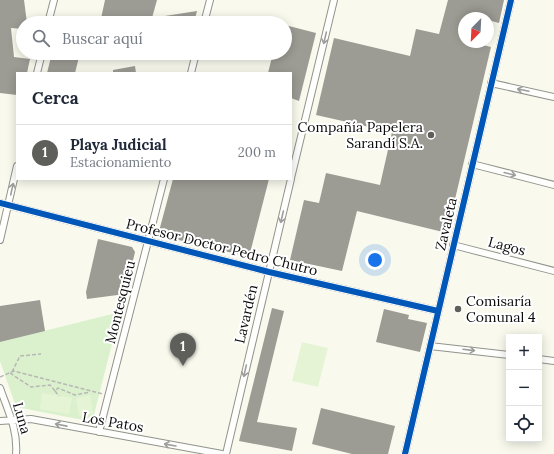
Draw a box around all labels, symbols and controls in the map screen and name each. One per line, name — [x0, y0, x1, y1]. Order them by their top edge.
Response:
north arrow — [458, 12, 494, 48]
search box — [16, 16, 292, 60]
icon: search — [30, 27, 52, 49]
text: Buscar aquí — [62, 29, 143, 48]
one-way arrow — [320, 31, 328, 44]
one-way arrow — [516, 85, 529, 93]
text: Cerca — [32, 87, 79, 109]
place label: Compañía Papelera Sarandí S.A. — [297, 118, 423, 152]
marker: Compañía Papelera Sarandí S.A. — [426, 130, 436, 140]
text: Playa Judicial — [70, 135, 167, 154]
text: 1 — [42, 144, 48, 161]
text: 200 m — [238, 144, 276, 161]
text: Estacionamiento — [70, 154, 171, 171]
one-way arrow — [503, 171, 516, 178]
one-way arrow — [8, 183, 16, 196]
street label: Zavaleta — [431, 196, 461, 252]
one-way arrow — [277, 210, 285, 223]
street label: Profesor Doctor Pedro Chutro — [124, 214, 320, 280]
street label: Lagos — [486, 232, 528, 260]
your location — [365, 250, 385, 270]
street label: Montesquieu — [101, 259, 139, 345]
street label: Lavardén — [230, 282, 262, 345]
place label: Comisaría Comunal 4 — [466, 292, 536, 326]
marker: Comisaría Comunal 4 — [453, 304, 463, 314]
pin: 1 — [170, 333, 196, 366]
map controls — [506, 334, 542, 442]
button: + — [506, 334, 542, 370]
one-way arrow — [462, 347, 475, 354]
one-way arrow — [241, 364, 249, 377]
button: − — [506, 370, 542, 406]
street label: Luna — [9, 400, 35, 436]
button: locate — [506, 406, 542, 442]
street label: Los Patos — [81, 408, 145, 436]
one-way arrow — [55, 421, 68, 429]
one-way arrow — [164, 440, 177, 448]

